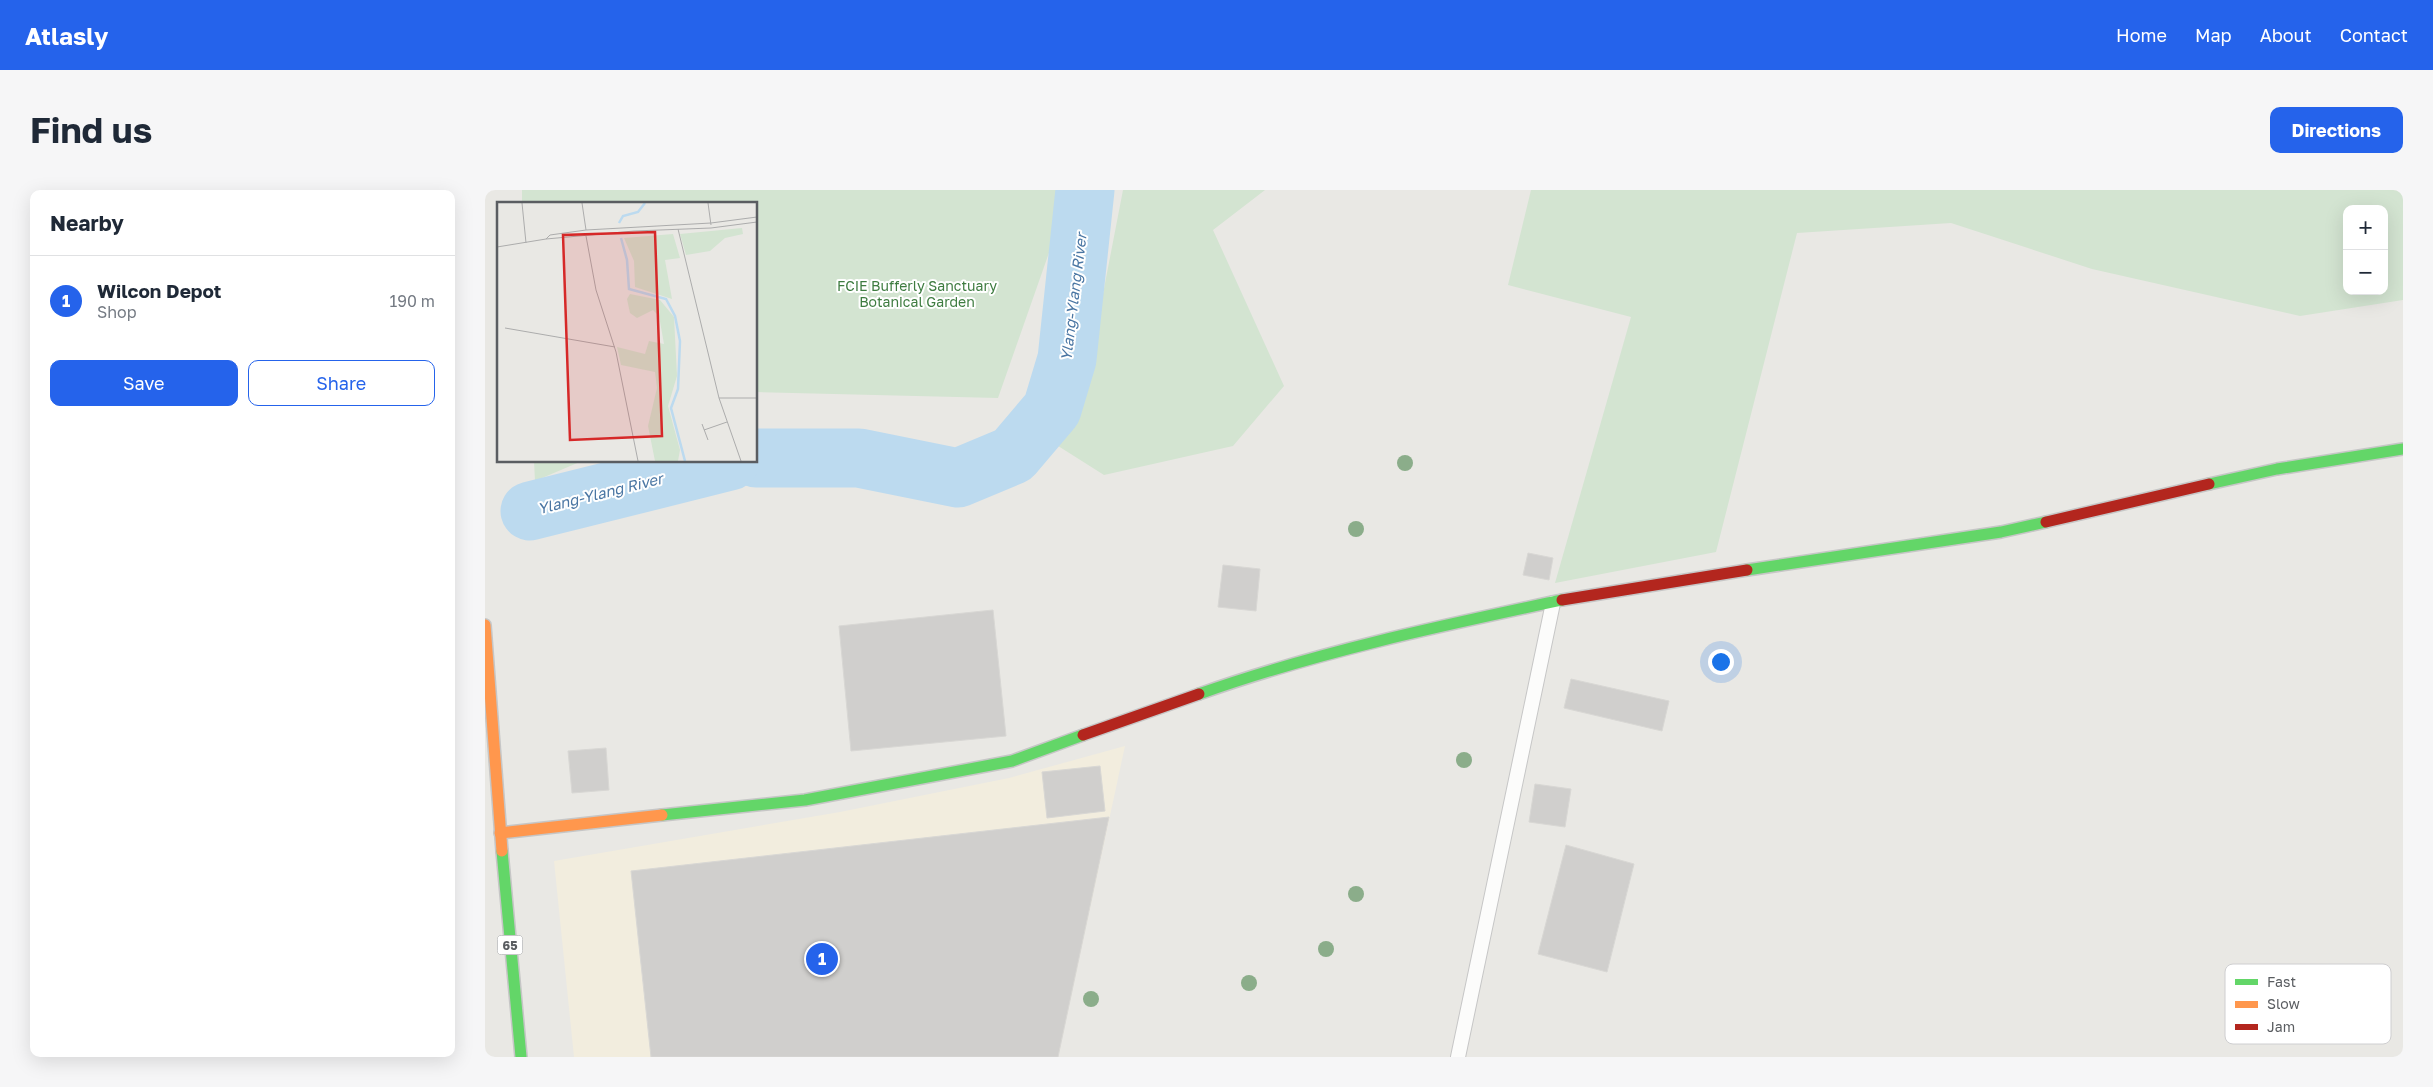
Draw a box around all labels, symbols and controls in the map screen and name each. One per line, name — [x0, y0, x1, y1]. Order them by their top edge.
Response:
text: Atlasly — [25, 21, 108, 50]
text: Home — [2116, 24, 2167, 46]
text: Map — [2195, 24, 2232, 46]
text: About — [2260, 24, 2312, 46]
text: Contact — [2340, 24, 2408, 46]
button: Directions — [2270, 107, 2403, 153]
text: Find us — [30, 109, 152, 151]
inset map — [497, 202, 757, 462]
map controls — [2343, 205, 2388, 295]
button: + — [2343, 205, 2388, 250]
text: Nearby — [50, 210, 124, 236]
water label: Ylang-Ylang River — [1056, 230, 1091, 362]
button: − — [2343, 250, 2388, 295]
park label: FCIE Bufferly Sanctuary Botanical Garden — [837, 277, 997, 310]
text: Wilcon Depot — [97, 279, 221, 302]
text: 1 — [62, 291, 70, 311]
text: 190 m — [389, 291, 435, 311]
text: Shop — [97, 302, 137, 322]
button: Save — [50, 360, 238, 406]
button: Share — [248, 360, 435, 406]
water label: Ylang-Ylang River — [536, 468, 667, 518]
your location — [1708, 649, 1734, 675]
road number: 65 — [497, 936, 523, 954]
pin: 1 — [806, 940, 838, 978]
legend — [2225, 964, 2391, 1044]
text: Fast — [2267, 973, 2296, 990]
text: Slow — [2267, 995, 2300, 1012]
text: Jam — [2267, 1018, 2295, 1035]

